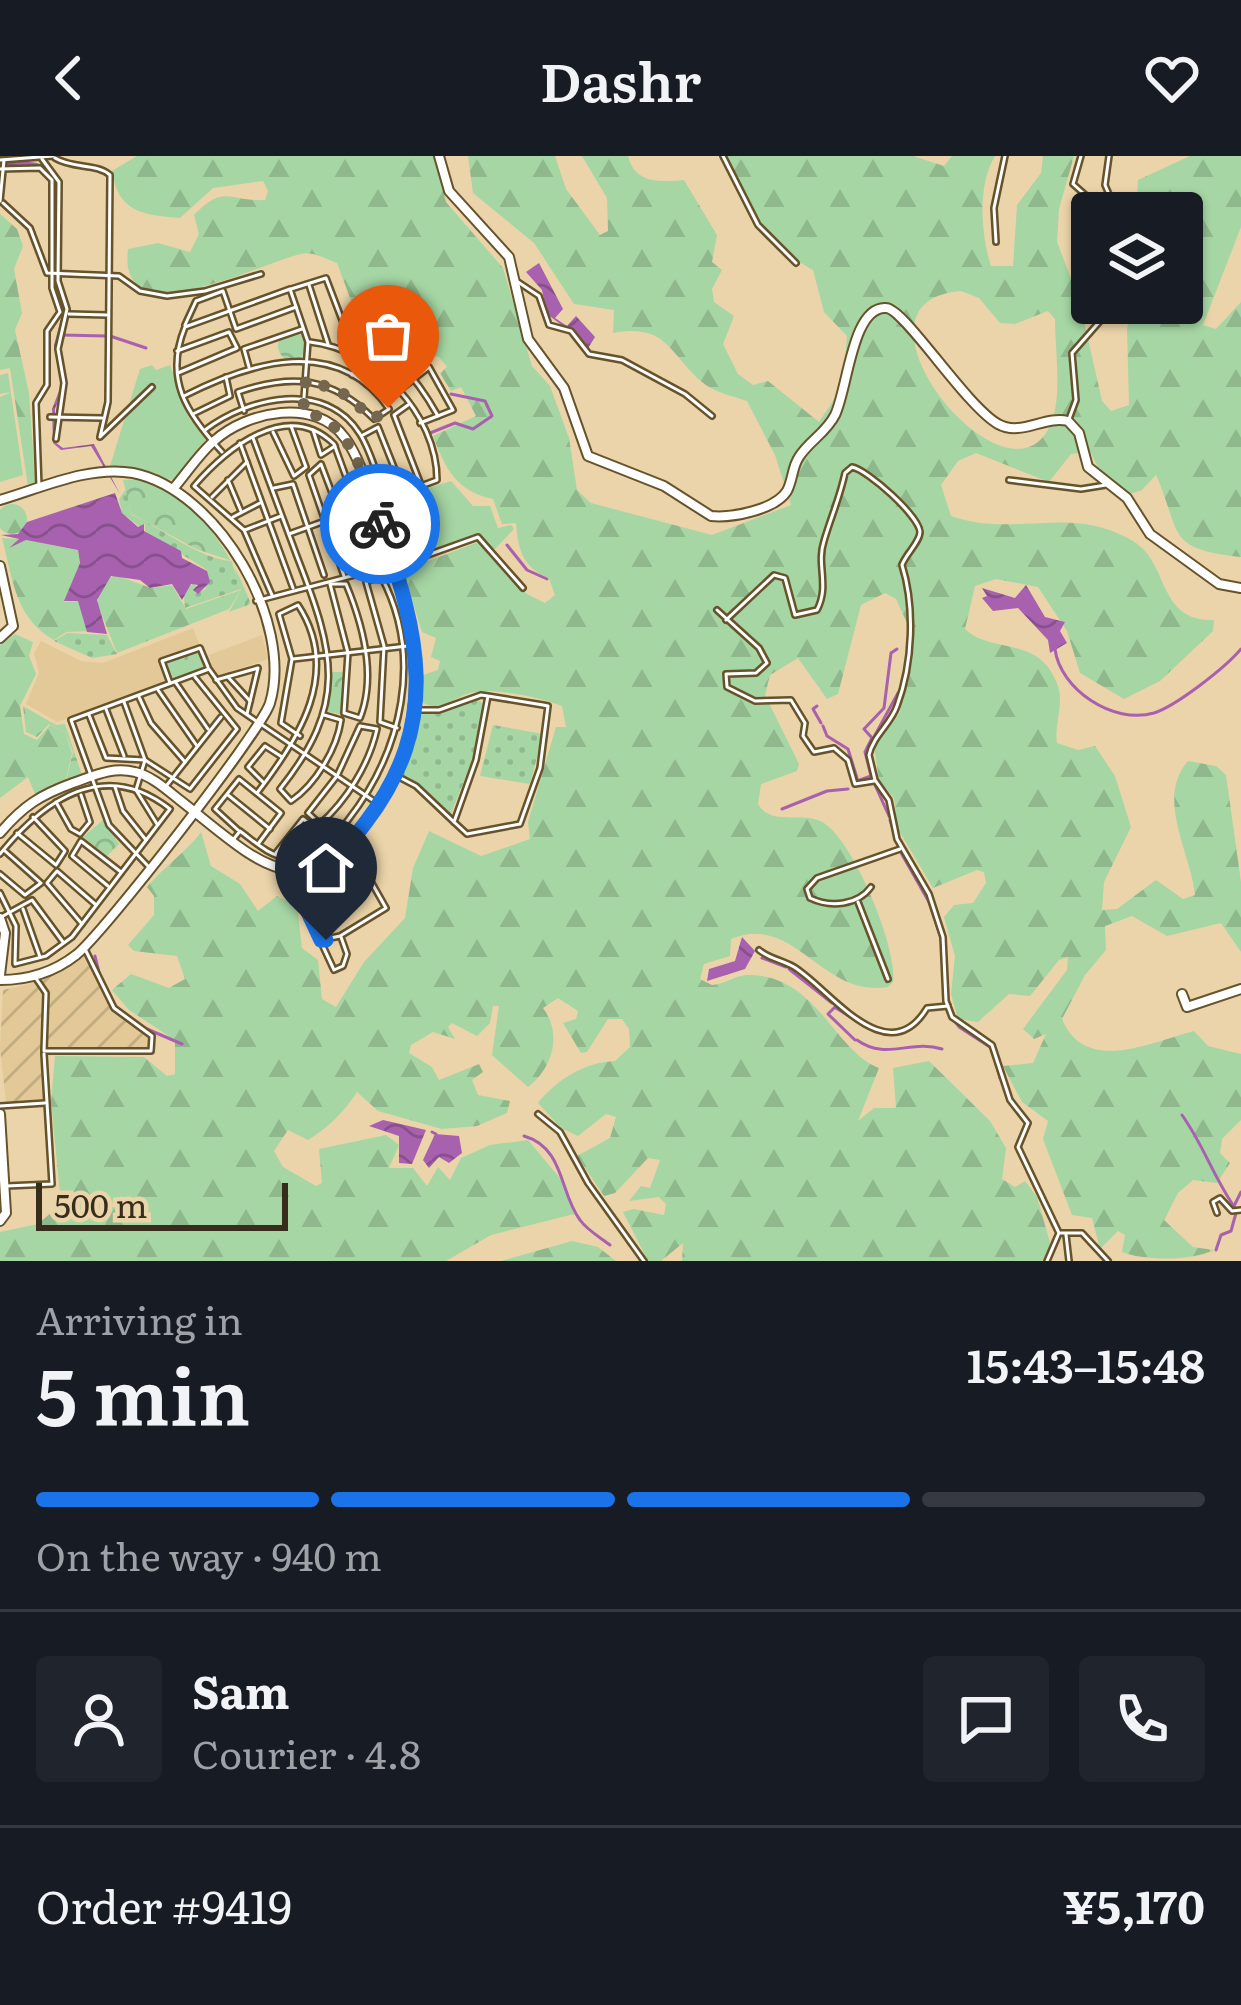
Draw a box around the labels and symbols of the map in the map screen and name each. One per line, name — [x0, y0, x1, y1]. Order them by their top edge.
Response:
pin — [337, 285, 439, 408]
courier — [320, 464, 440, 584]
pin — [275, 817, 377, 940]
scale bar — [36, 1177, 288, 1230]

